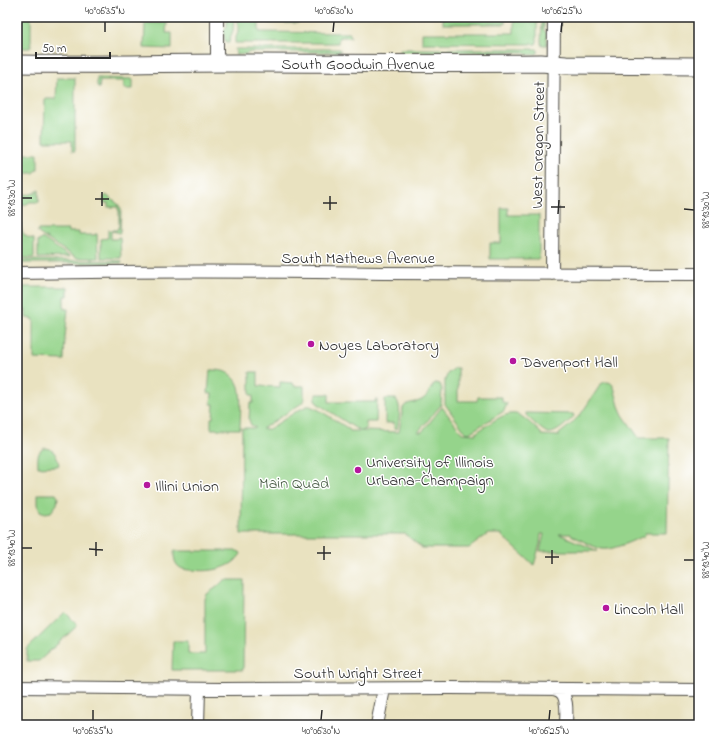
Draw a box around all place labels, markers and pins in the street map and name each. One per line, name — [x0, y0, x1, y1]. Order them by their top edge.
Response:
place label: Noyes Laboratory — [319, 334, 439, 358]
marker: Noyes Laboratory — [306, 339, 316, 349]
place label: Davenport Hall — [520, 351, 618, 375]
marker: Davenport Hall — [508, 356, 518, 366]
place label: University of Illinois Urbana-Champaign — [366, 451, 494, 493]
marker: University of Illinois Urbana-Champaign — [353, 465, 363, 475]
place label: Illini Union — [155, 475, 219, 499]
marker: Illini Union — [142, 480, 152, 490]
place label: Lincoln Hall — [614, 598, 684, 622]
marker: Lincoln Hall — [601, 603, 611, 613]

